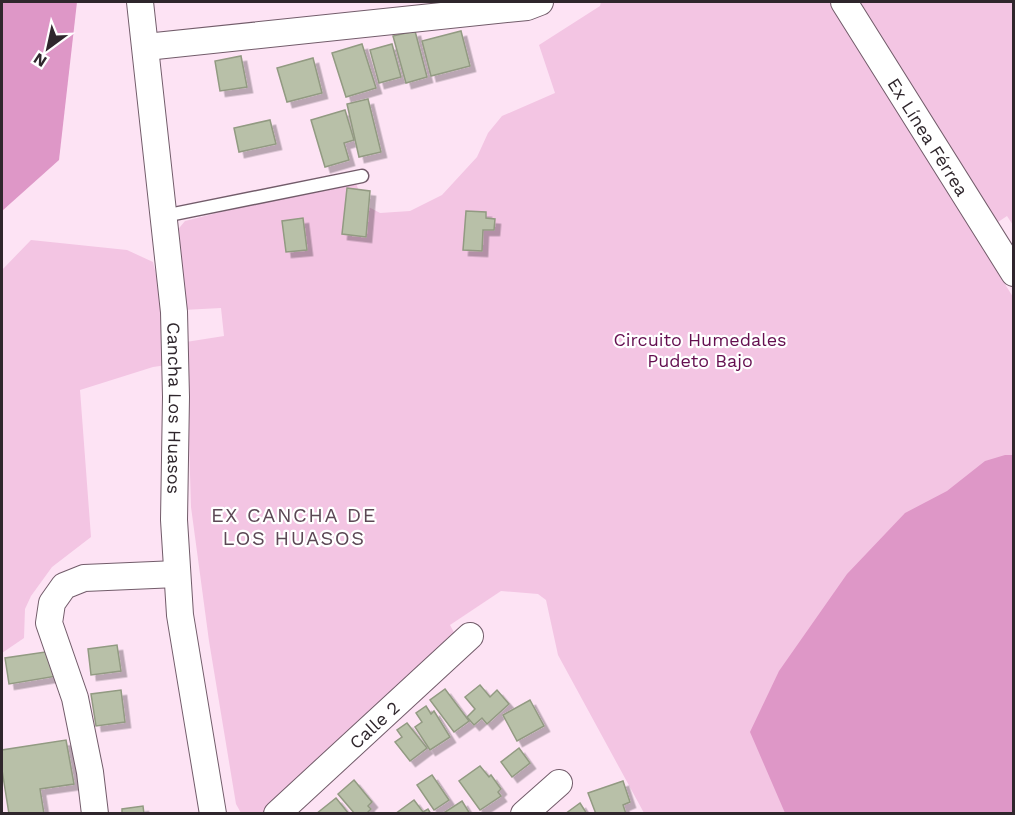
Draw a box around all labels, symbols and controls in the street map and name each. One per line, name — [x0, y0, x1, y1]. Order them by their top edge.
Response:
north arrow — [18, 18, 78, 78]
text: N — [30, 49, 50, 71]
street label: Ex Línea Férrea — [884, 74, 973, 200]
street label: Cancha Los Huasos — [164, 322, 187, 494]
park label: Circuito Humedales Pudeto Bajo — [613, 329, 787, 371]
district label: EX CANCHA DE LOS HUASOS — [211, 503, 377, 550]
street label: Calle 2 — [345, 696, 403, 753]

